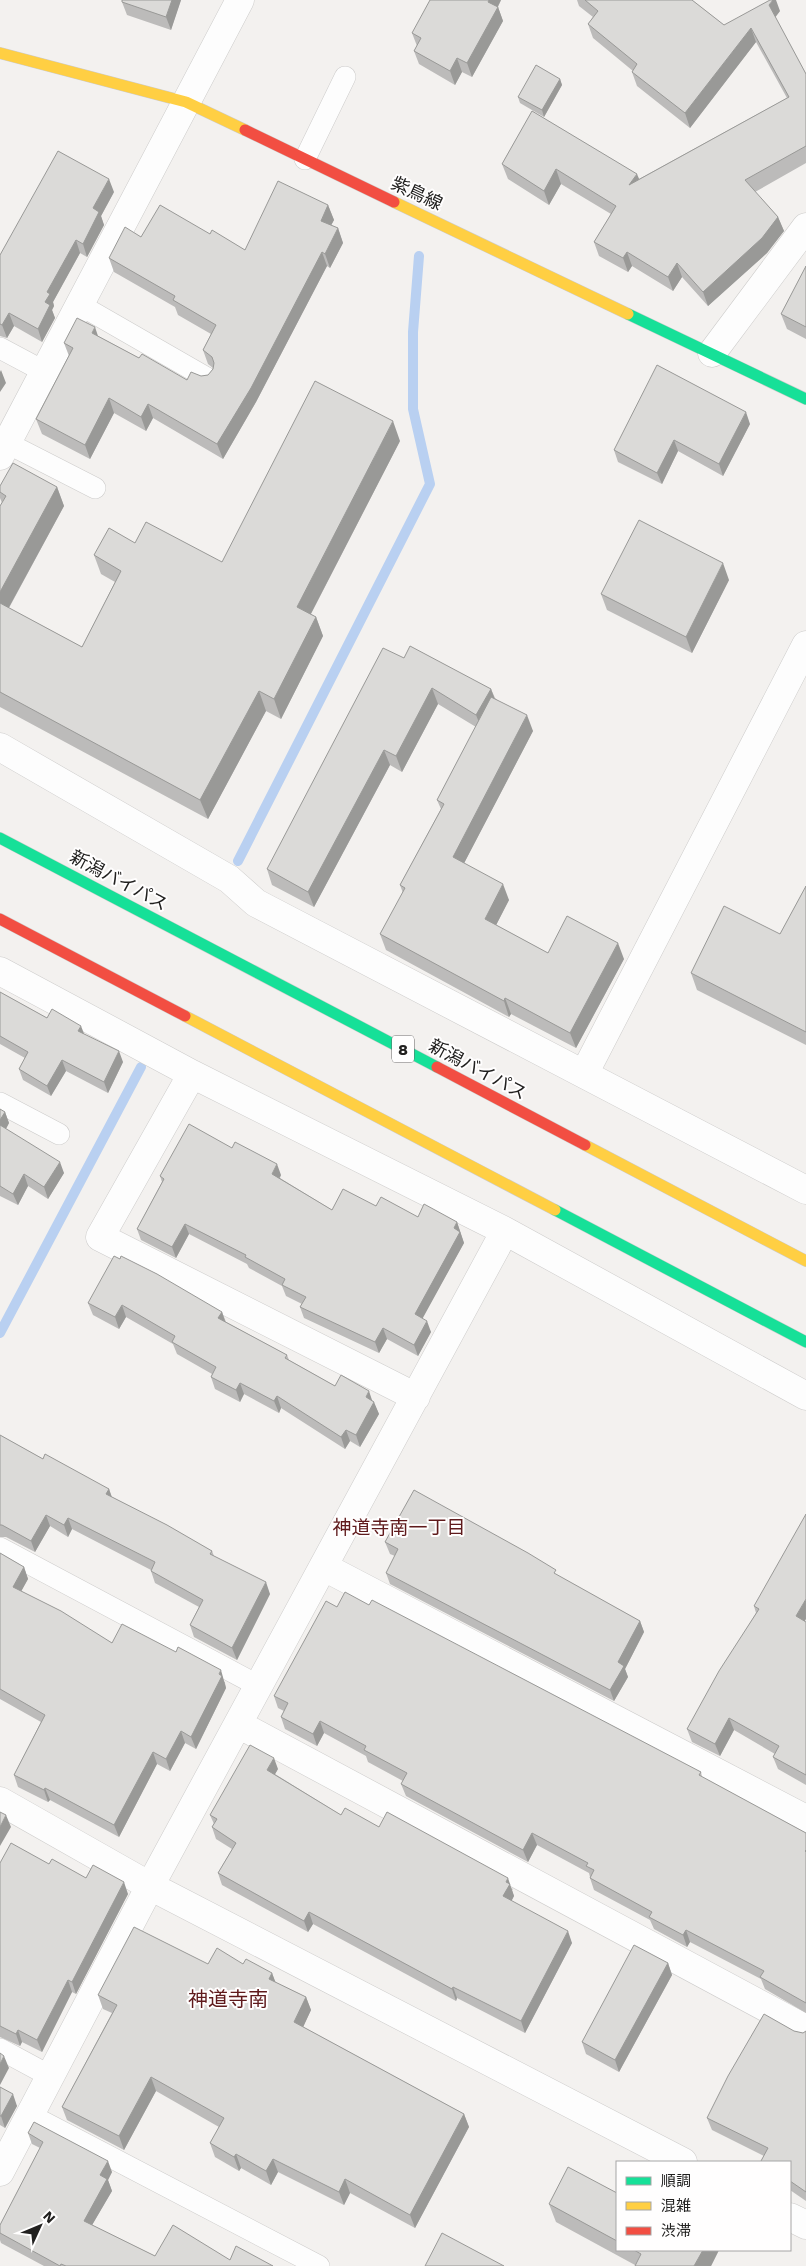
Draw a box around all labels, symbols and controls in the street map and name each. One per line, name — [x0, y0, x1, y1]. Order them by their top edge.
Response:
street label: 紫鳥線 — [388, 172, 446, 214]
street label: 新潟バイパス — [67, 845, 171, 915]
street label: 新潟バイパス — [426, 1034, 530, 1104]
road number: 8 — [392, 1036, 414, 1062]
district label: 神道寺南一丁目 — [332, 1516, 466, 1539]
district label: 神道寺南 — [188, 1987, 268, 2011]
legend — [616, 2161, 791, 2251]
text: 順調 — [661, 2172, 691, 2190]
text: 混雑 — [661, 2197, 691, 2215]
north arrow — [15, 2201, 65, 2251]
text: N — [40, 2208, 59, 2226]
text: 渋滞 — [661, 2222, 691, 2240]

